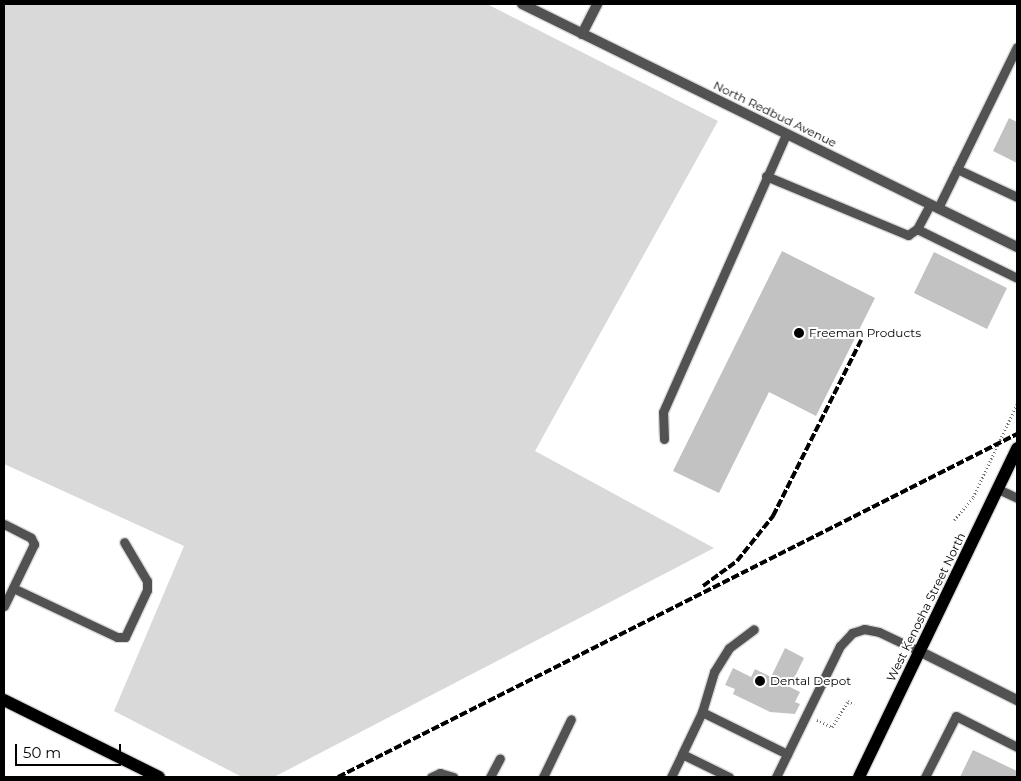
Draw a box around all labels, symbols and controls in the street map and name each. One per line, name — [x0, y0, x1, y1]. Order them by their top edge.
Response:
street label: North Redbud Avenue — [711, 78, 839, 150]
place label: Freeman Products — [809, 326, 921, 340]
marker: Freeman Products — [793, 327, 805, 339]
street label: West Kenosha Street North — [884, 530, 968, 684]
place label: Dental Depot — [770, 674, 851, 688]
marker: Dental Depot — [754, 675, 766, 687]
scale bar — [18, 734, 124, 766]
text: 50 m — [23, 743, 61, 762]

